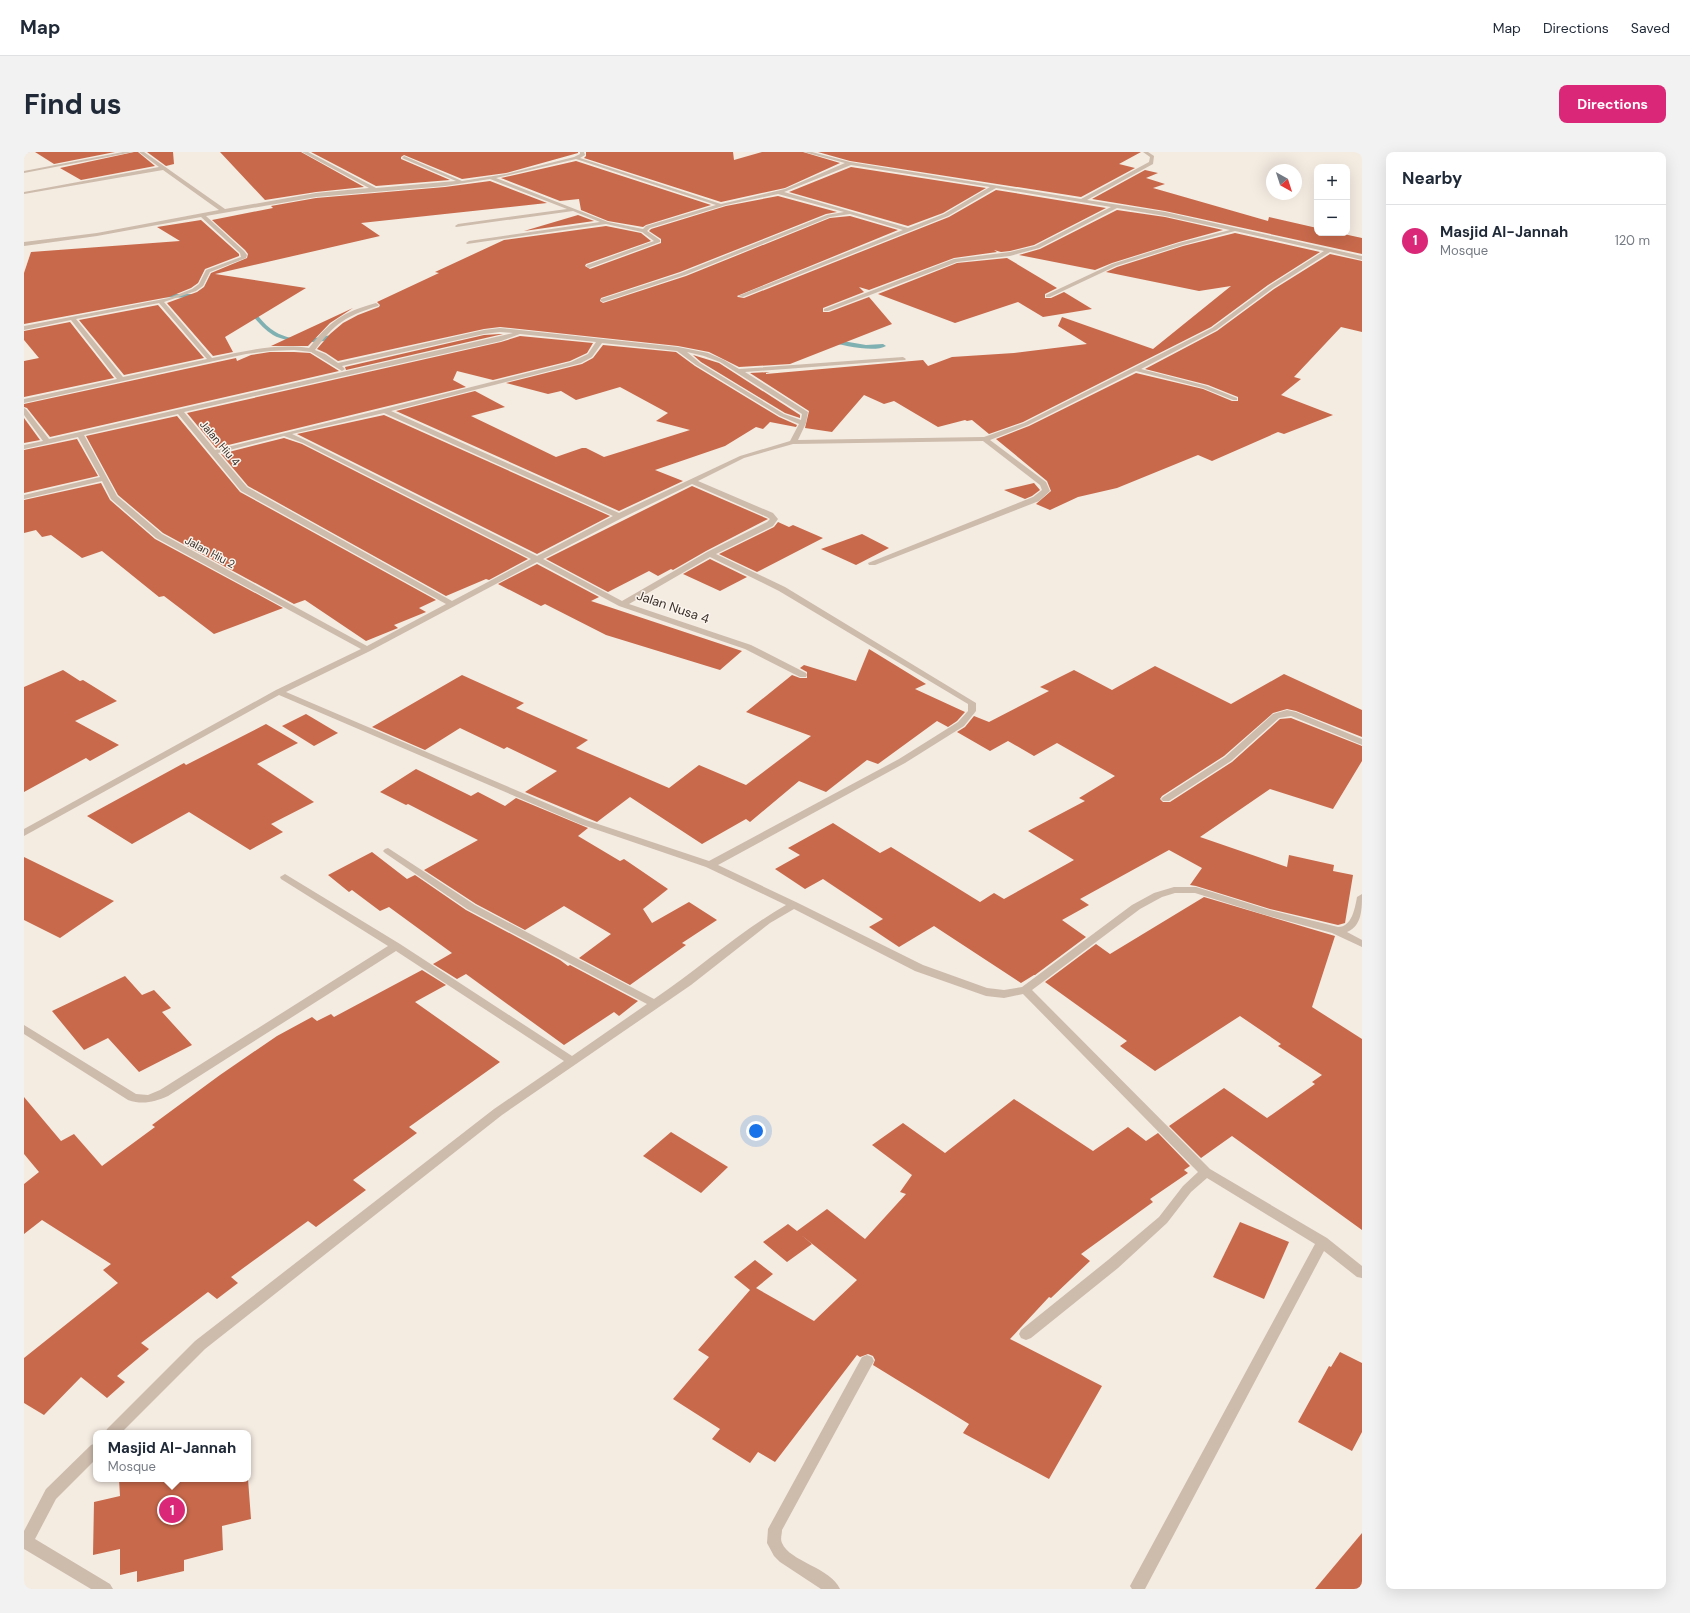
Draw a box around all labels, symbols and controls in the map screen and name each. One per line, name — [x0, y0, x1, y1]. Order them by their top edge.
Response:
text: Map — [20, 15, 60, 40]
text: Map — [1493, 19, 1521, 37]
text: Directions — [1543, 19, 1609, 37]
text: Saved — [1631, 19, 1670, 37]
button: Directions — [1559, 85, 1666, 123]
text: Find us — [24, 86, 122, 123]
north arrow — [1266, 164, 1302, 200]
map controls — [1314, 164, 1350, 236]
button: + — [1314, 164, 1350, 200]
text: Nearby — [1402, 167, 1462, 189]
button: − — [1314, 200, 1350, 236]
text: Masjid Al-Jannah — [1440, 222, 1568, 242]
text: 1 — [1413, 232, 1417, 249]
text: 120 m — [1615, 232, 1650, 249]
text: Mosque — [1440, 242, 1488, 259]
street label: Jalan Hiu 4 — [197, 417, 243, 469]
street label: Jalan Hiu 2 — [182, 533, 238, 571]
street label: Jalan Nusa 4 — [634, 587, 712, 627]
your location — [746, 1121, 766, 1141]
popup — [93, 1430, 251, 1482]
text: Masjid Al-Jannah — [108, 1438, 236, 1458]
text: Mosque — [108, 1458, 156, 1475]
pin: 1 — [159, 1495, 185, 1525]

